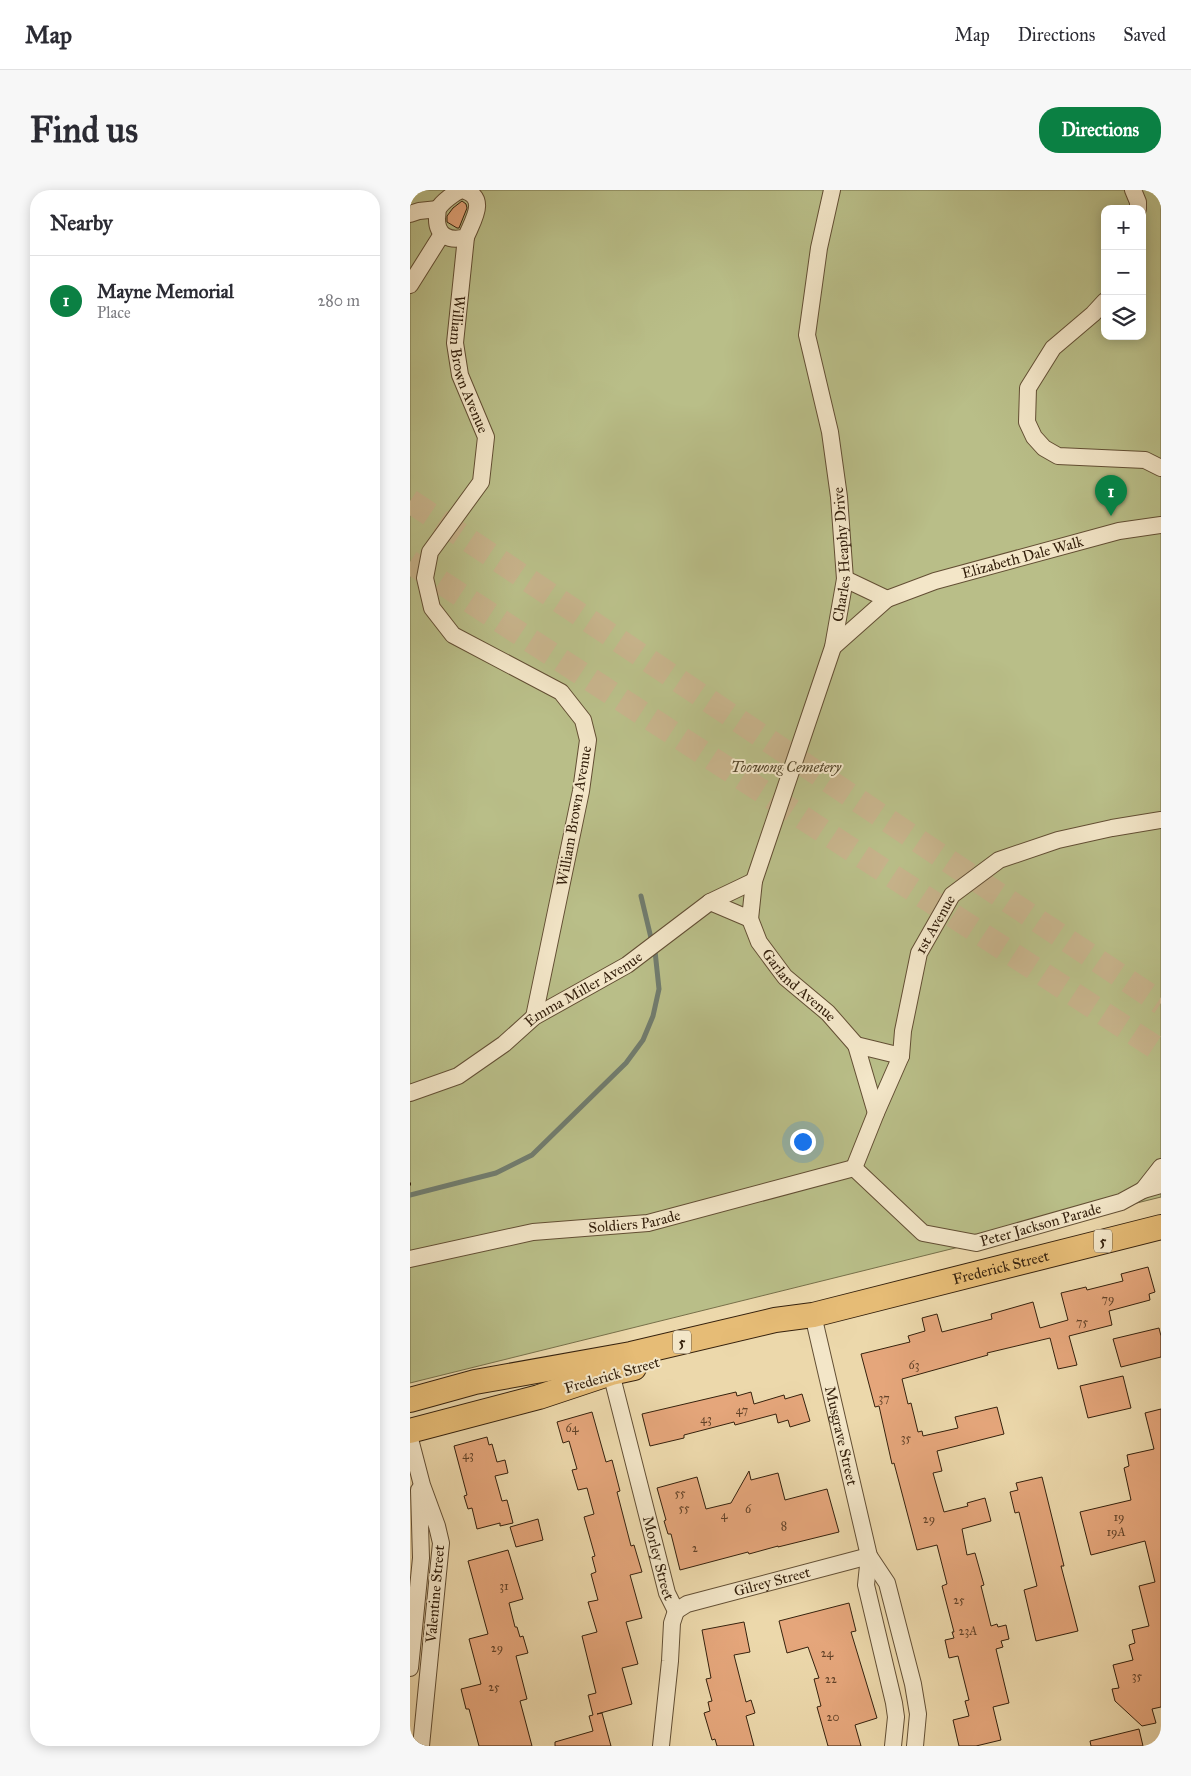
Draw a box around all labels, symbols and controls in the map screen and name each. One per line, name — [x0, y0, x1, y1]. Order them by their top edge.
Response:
text: Map — [25, 20, 72, 50]
text: Map — [954, 24, 990, 46]
text: Directions — [1018, 24, 1095, 46]
text: Saved — [1123, 24, 1166, 46]
button: Directions — [1039, 107, 1161, 153]
text: Find us — [30, 109, 138, 152]
map controls — [1101, 205, 1146, 340]
button: + — [1101, 205, 1146, 250]
text: Nearby — [50, 210, 113, 236]
button: − — [1101, 250, 1146, 295]
text: Mayne Memorial — [97, 280, 234, 303]
text: 1 — [63, 291, 69, 310]
text: 280 m — [317, 291, 360, 310]
street label: William Brown Avenue — [446, 295, 492, 436]
button: layers — [1101, 295, 1146, 340]
text: Place — [97, 303, 131, 322]
pin: 1 — [1095, 475, 1127, 516]
street label: Charles Heaphy Drive — [829, 486, 854, 623]
street label: Elizabeth Dale Walk — [960, 532, 1085, 582]
street label: William Brown Avenue — [553, 745, 595, 887]
park label: Toowong Cemetery — [731, 758, 843, 776]
street label: 1st Avenue — [911, 892, 959, 957]
street label: Garland Avenue — [758, 945, 840, 1025]
street label: Emma Miller Avenue — [521, 948, 646, 1030]
your location — [790, 1129, 816, 1155]
street label: Peter Jackson Parade — [978, 1199, 1103, 1250]
street label: Soldiers Parade — [588, 1206, 682, 1237]
road number: 5 — [1094, 1230, 1112, 1252]
street label: Frederick Street — [951, 1247, 1052, 1288]
house number: 79 — [1102, 1292, 1114, 1306]
house number: 75 — [1076, 1315, 1088, 1329]
road number: 5 — [673, 1330, 691, 1354]
street label: Frederick Street — [562, 1353, 662, 1397]
house number: 63 — [909, 1358, 920, 1372]
street label: Musgrave Street — [821, 1384, 861, 1488]
house number: 37 — [878, 1391, 890, 1405]
house number: 47 — [736, 1403, 748, 1417]
house number: 43 — [700, 1412, 712, 1426]
house number: 64 — [566, 1421, 579, 1435]
house number: 35 — [901, 1431, 912, 1445]
house number: 43 — [462, 1448, 474, 1462]
house number: 55 — [674, 1486, 686, 1500]
house number: 55 — [678, 1501, 690, 1515]
house number: 6 — [745, 1502, 752, 1516]
house number: 4 — [721, 1508, 728, 1522]
house number: 19 — [1113, 1510, 1125, 1524]
house number: 29 — [923, 1512, 935, 1526]
street label: Morley Street — [639, 1514, 679, 1604]
house number: 8 — [781, 1519, 787, 1533]
house number: 19A — [1106, 1525, 1126, 1539]
house number: 2 — [692, 1541, 698, 1555]
street label: Valentine Street — [422, 1544, 448, 1645]
street label: Gilrey Street — [732, 1563, 813, 1600]
house number: 31 — [499, 1579, 509, 1593]
house number: 25 — [953, 1593, 965, 1607]
house number: 23A — [959, 1624, 977, 1638]
house number: 29 — [491, 1641, 503, 1655]
house number: 24 — [821, 1646, 834, 1660]
house number: 35 — [1132, 1669, 1143, 1683]
house number: 22 — [825, 1672, 837, 1686]
house number: 25 — [488, 1680, 500, 1694]
house number: 20 — [827, 1710, 839, 1724]

